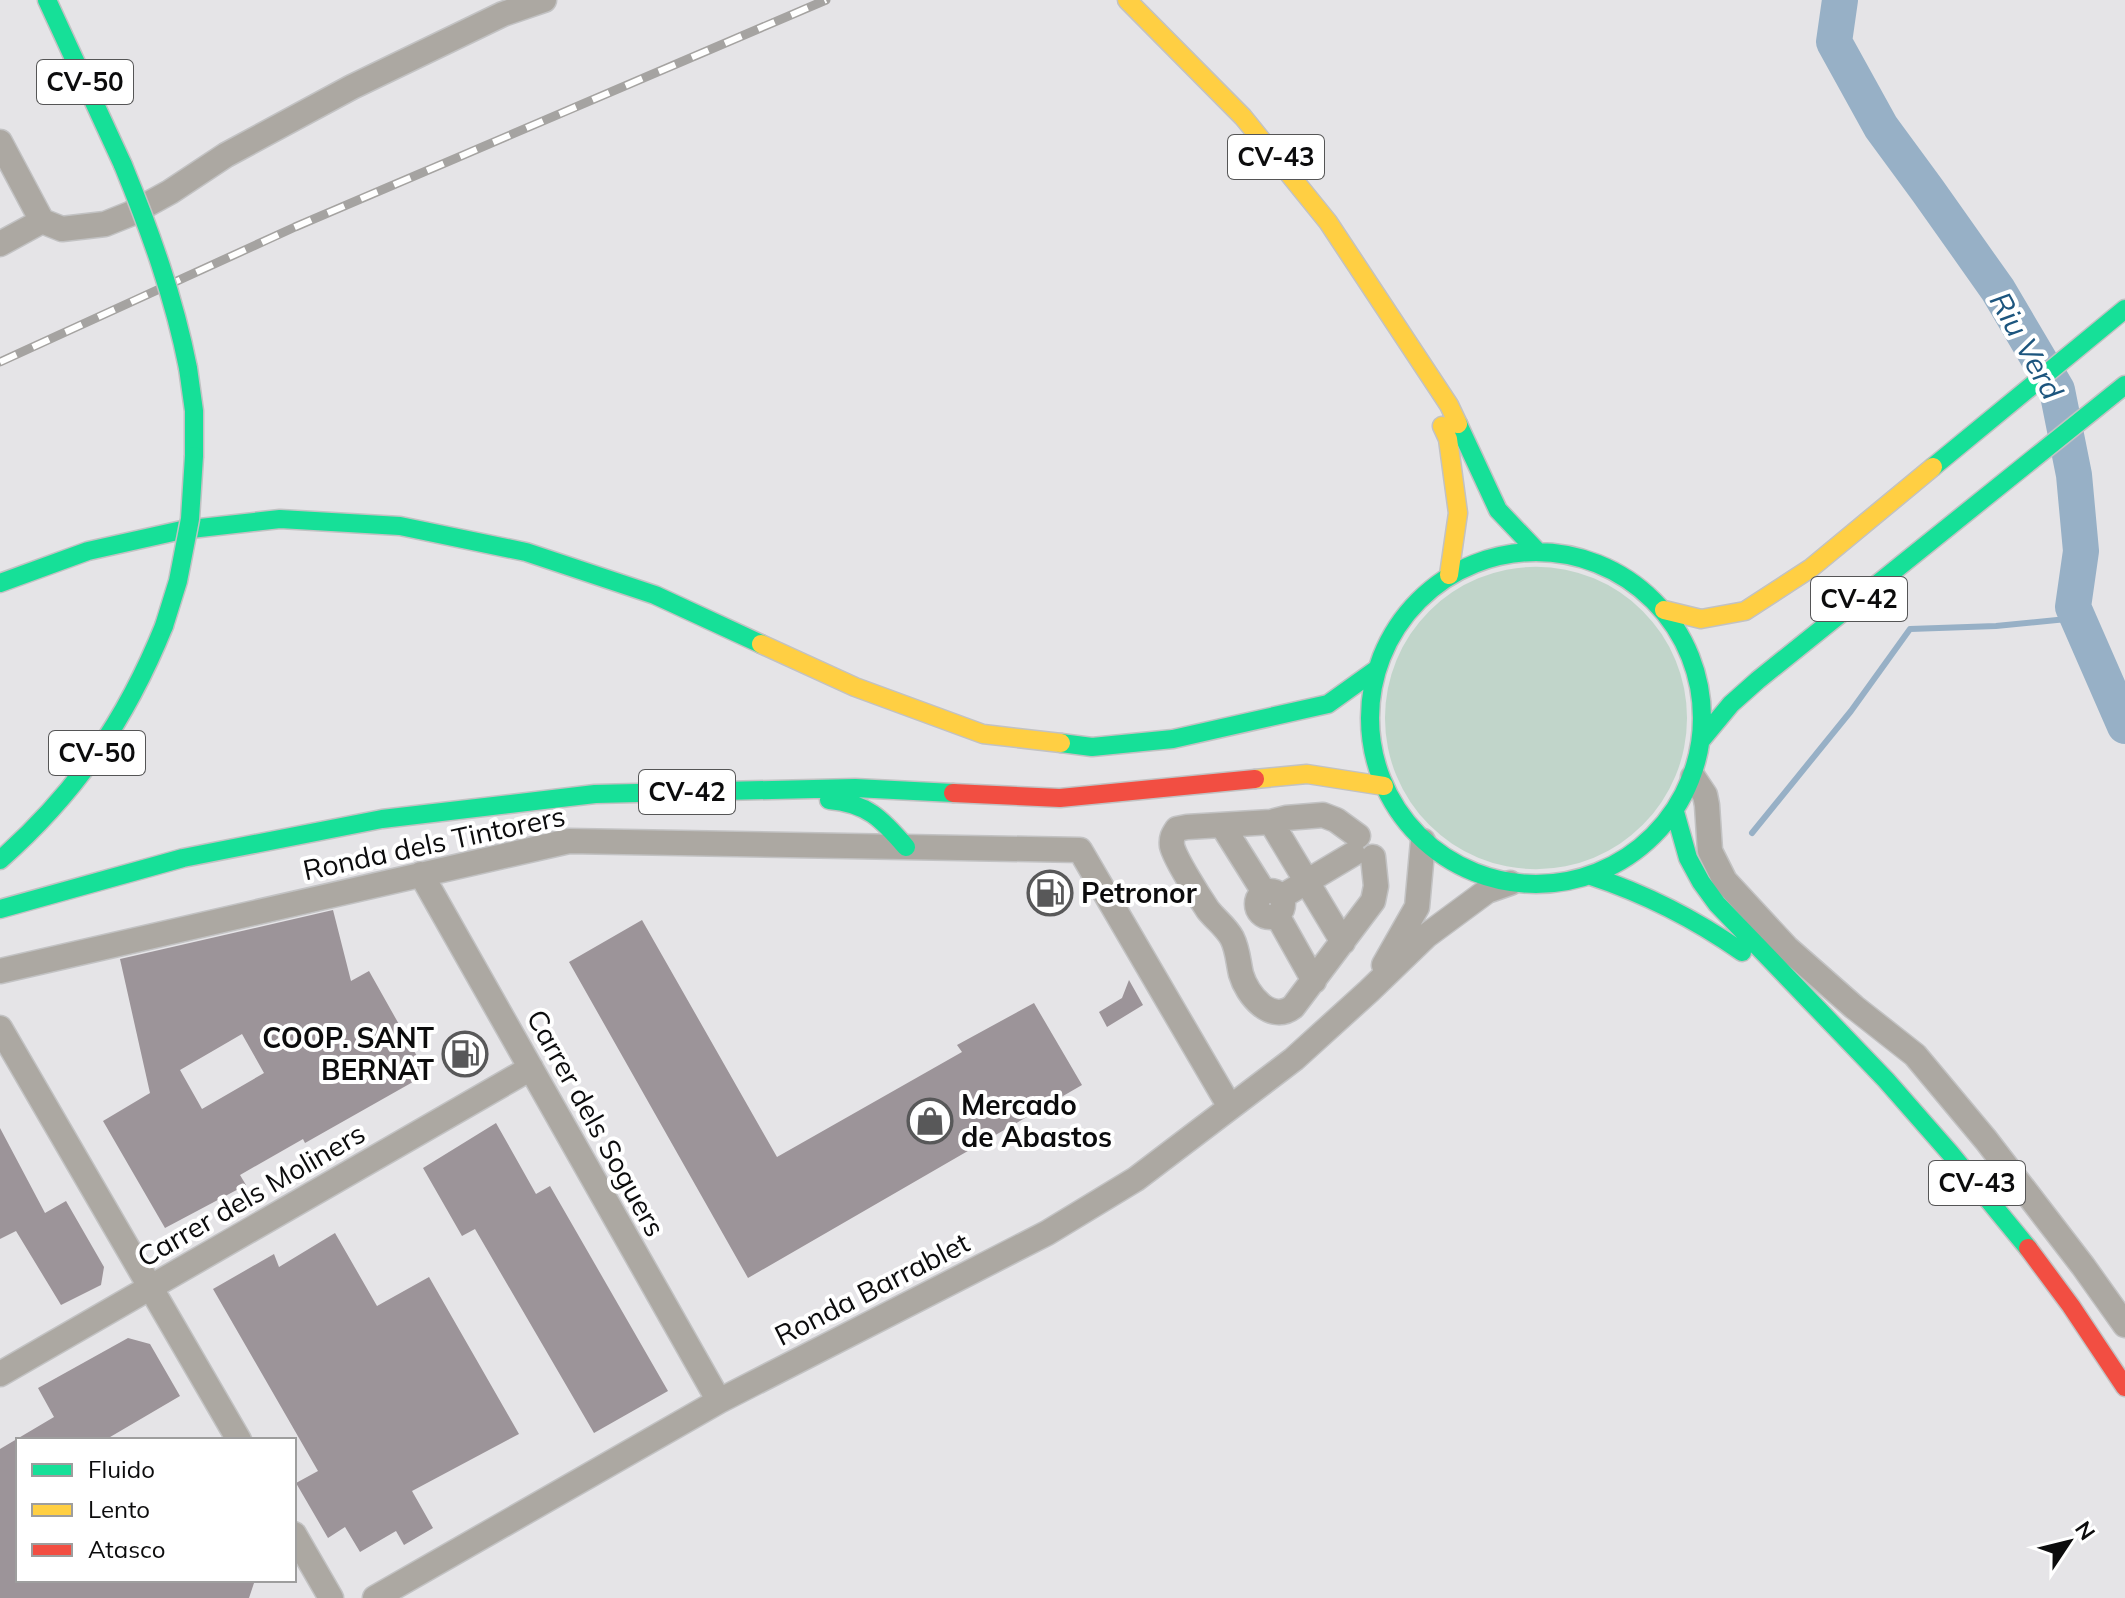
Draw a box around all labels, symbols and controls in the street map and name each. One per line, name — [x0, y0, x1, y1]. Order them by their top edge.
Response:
road number: CV-50 — [37, 60, 133, 104]
road number: CV-43 — [1228, 135, 1324, 179]
water label: Riu Verd — [1982, 285, 2072, 406]
road number: CV-42 — [1811, 577, 1907, 621]
road number: CV-50 — [49, 731, 145, 775]
road number: CV-42 — [639, 770, 735, 814]
street label: Ronda dels Tintorers — [300, 798, 568, 887]
fuel station icon: Petronor — [1026, 869, 1074, 917]
place label: Petronor — [1081, 875, 1197, 910]
street label: Carrer dels Soguers — [520, 1003, 673, 1242]
place label: COOP. SANT BERNAT — [262, 1020, 434, 1087]
fuel station icon: COOP. SANT BERNAT — [441, 1030, 489, 1078]
place label: Mercado de Abastos — [961, 1087, 1112, 1154]
shop icon: Mercado de Abastos — [906, 1097, 954, 1145]
street label: Carrer dels Moliners — [131, 1115, 371, 1274]
road number: CV-43 — [1929, 1161, 2025, 1205]
street label: Ronda Barrablet — [769, 1224, 975, 1353]
legend — [16, 1438, 296, 1582]
text: Fluido — [88, 1454, 155, 1484]
text: Lento — [88, 1494, 150, 1524]
north arrow — [2029, 1502, 2109, 1582]
text: N — [2069, 1516, 2102, 1545]
text: Atasco — [88, 1534, 165, 1564]

